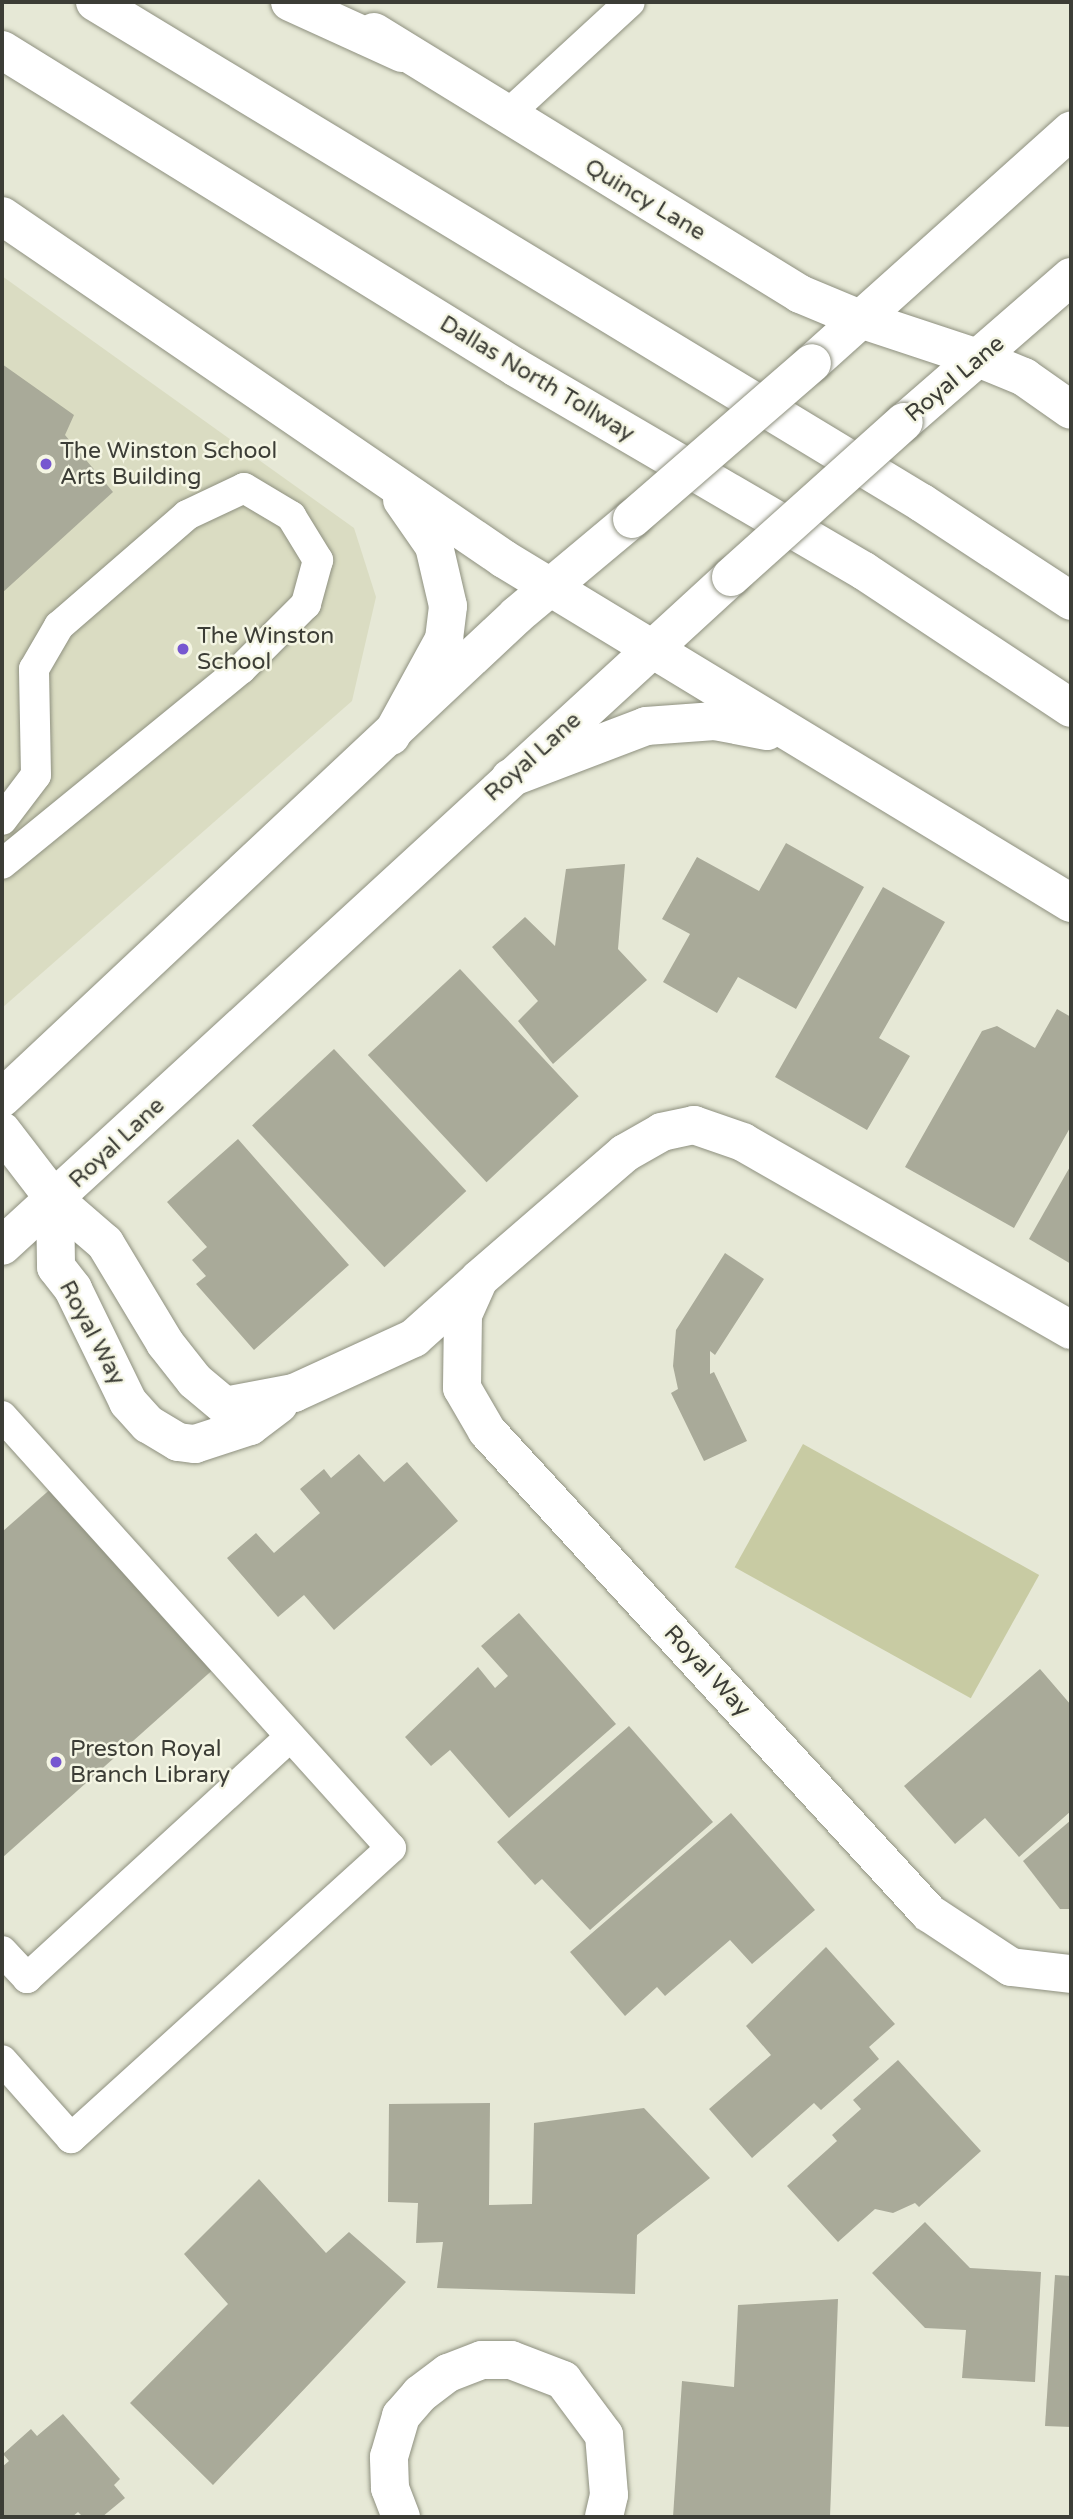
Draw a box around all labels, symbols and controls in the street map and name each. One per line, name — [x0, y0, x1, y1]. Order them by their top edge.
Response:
street label: Quincy Lane — [580, 153, 710, 247]
street label: Dallas North Tollway — [435, 310, 639, 448]
street label: Royal Lane — [900, 330, 1010, 428]
place label: The Winston School Arts Building — [60, 437, 277, 491]
marker: The Winston School Arts Building — [38, 456, 54, 472]
place label: The Winston School — [197, 622, 334, 676]
marker: The Winston School — [175, 641, 191, 657]
street label: Royal Lane — [479, 707, 587, 807]
street label: Royal Lane — [64, 1092, 170, 1194]
street label: Royal Way — [53, 1276, 131, 1390]
street label: Royal Way — [658, 1620, 756, 1722]
place label: Preston Royal Branch Library — [70, 1735, 230, 1789]
marker: Preston Royal Branch Library — [48, 1754, 64, 1770]

